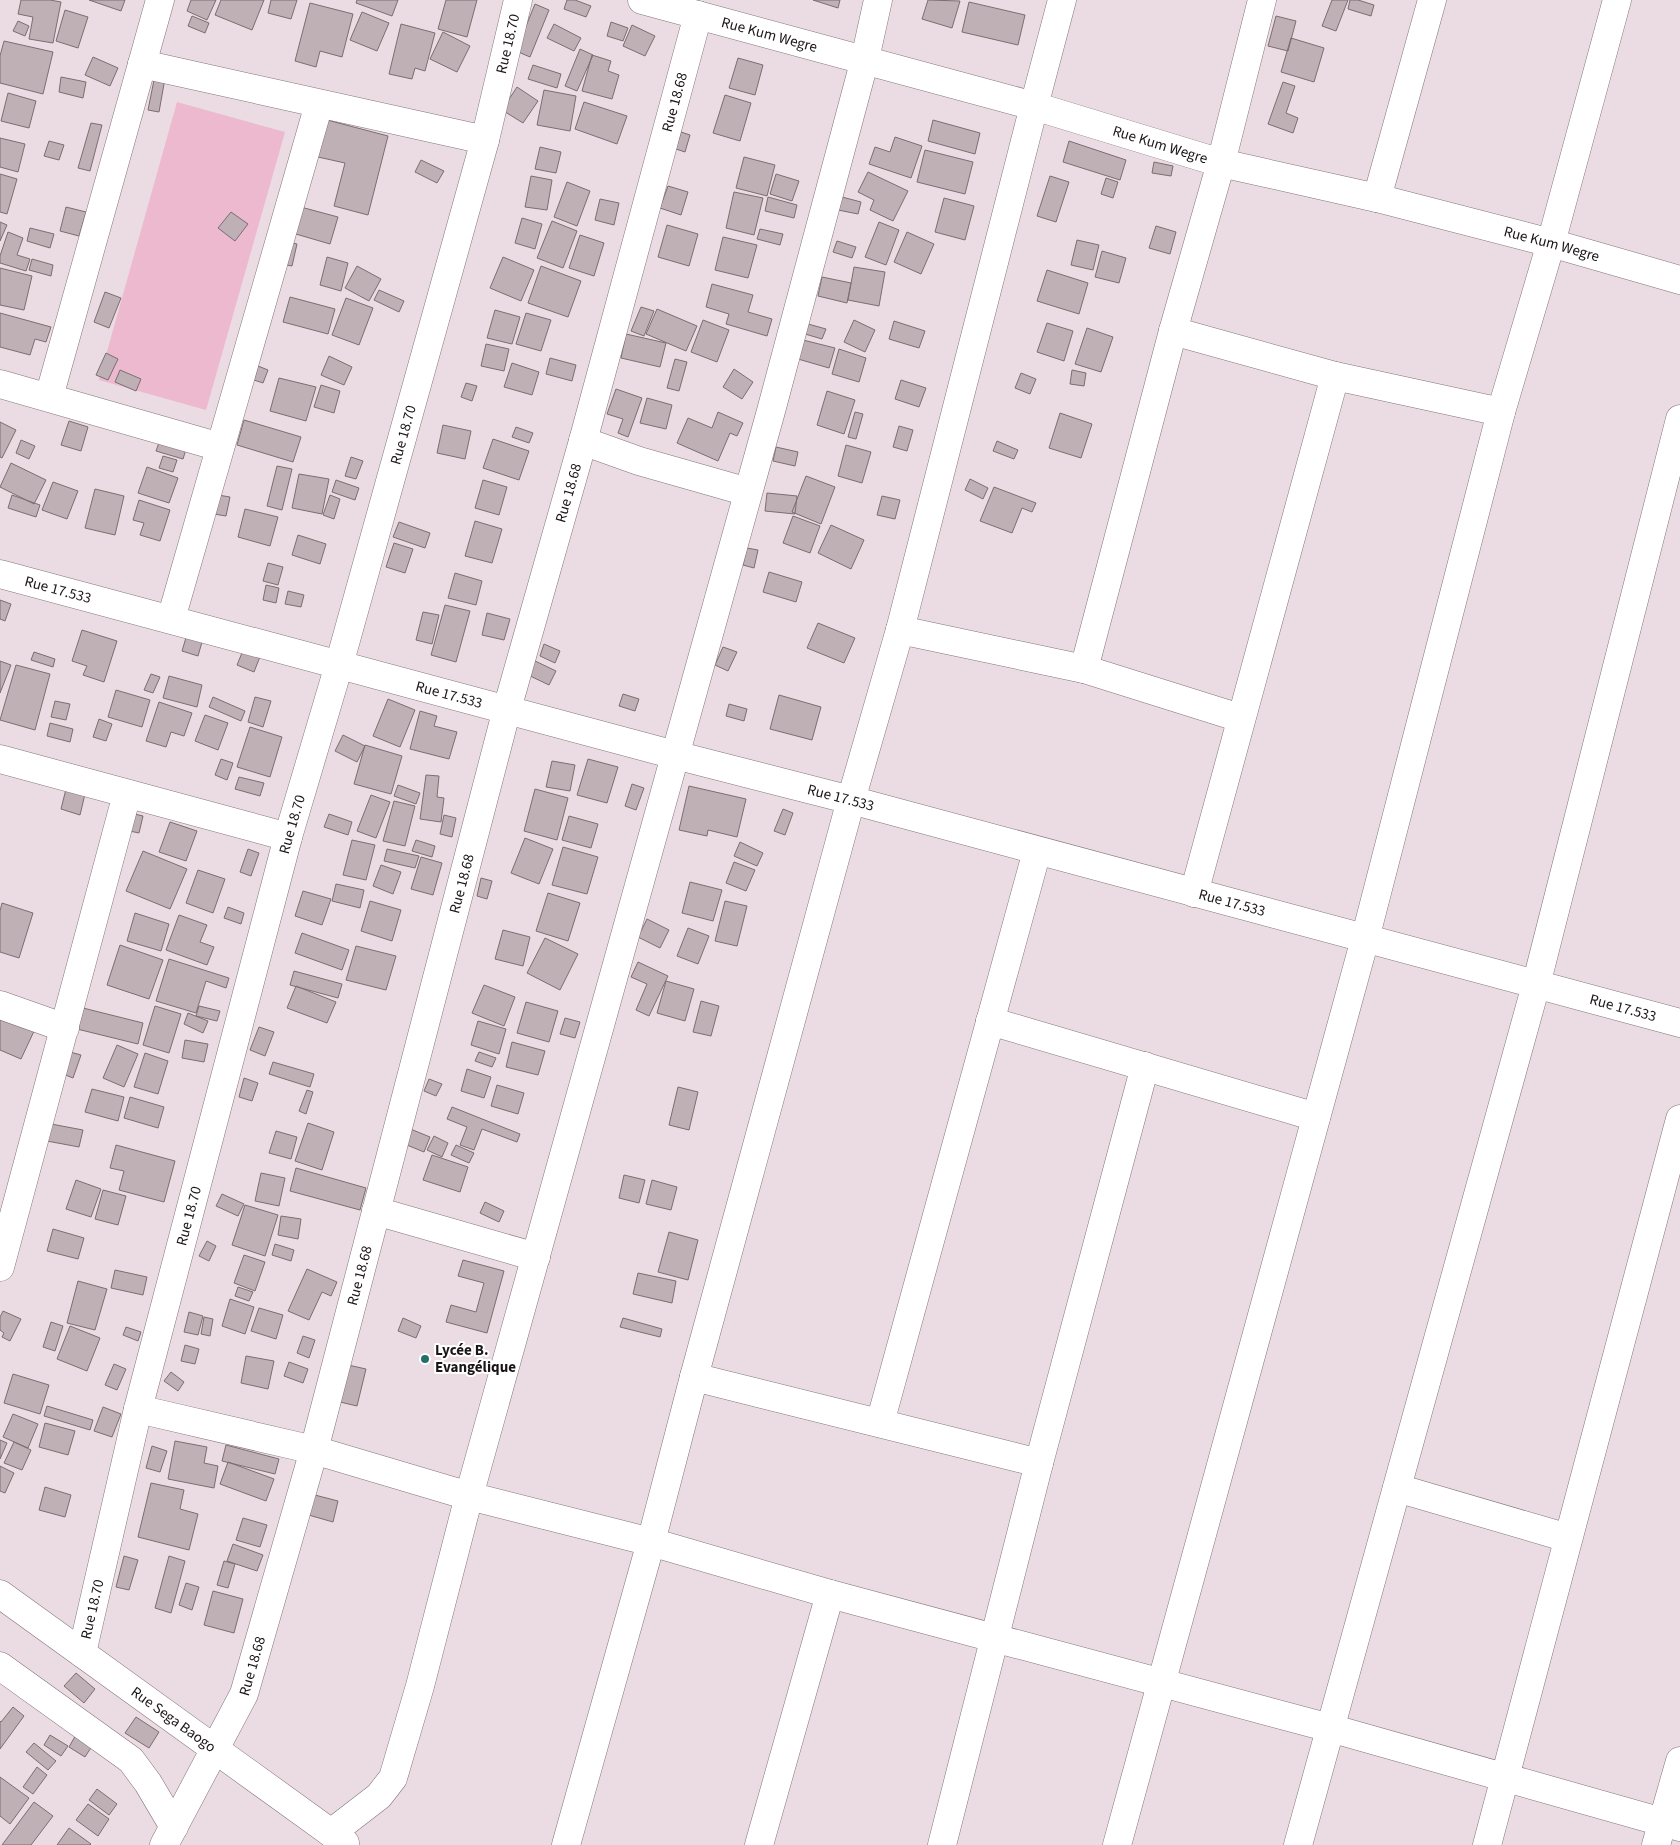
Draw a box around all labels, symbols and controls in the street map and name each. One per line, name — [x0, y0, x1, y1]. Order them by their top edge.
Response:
street label: Rue 18.70 — [491, 12, 525, 76]
street label: Rue Kum Wegre — [719, 12, 820, 58]
street label: Rue 18.68 — [657, 70, 693, 134]
street label: Rue Kum Wegre — [1110, 121, 1210, 169]
street label: Rue Kum Wegre — [1501, 221, 1602, 267]
street label: Rue 18.70 — [385, 403, 422, 467]
street label: Rue 18.68 — [550, 461, 587, 525]
street label: Rue 17.533 — [22, 571, 94, 609]
street label: Rue 17.533 — [413, 676, 485, 714]
street label: Rue 17.533 — [805, 779, 876, 817]
street label: Rue 18.70 — [274, 792, 311, 856]
street label: Rue 18.68 — [444, 852, 480, 916]
street label: Rue 17.533 — [1196, 884, 1268, 922]
street label: Rue 17.533 — [1587, 989, 1659, 1027]
street label: Rue 18.70 — [171, 1184, 207, 1248]
street label: Rue 18.68 — [342, 1244, 378, 1308]
place label: Lycée B. Evangélique — [435, 1340, 516, 1378]
marker: Lycée B. Evangélique — [419, 1353, 431, 1365]
street label: Rue 18.70 — [76, 1577, 110, 1641]
street label: Rue 18.68 — [234, 1634, 271, 1698]
street label: Rue Sega Baogo — [126, 1682, 220, 1758]

